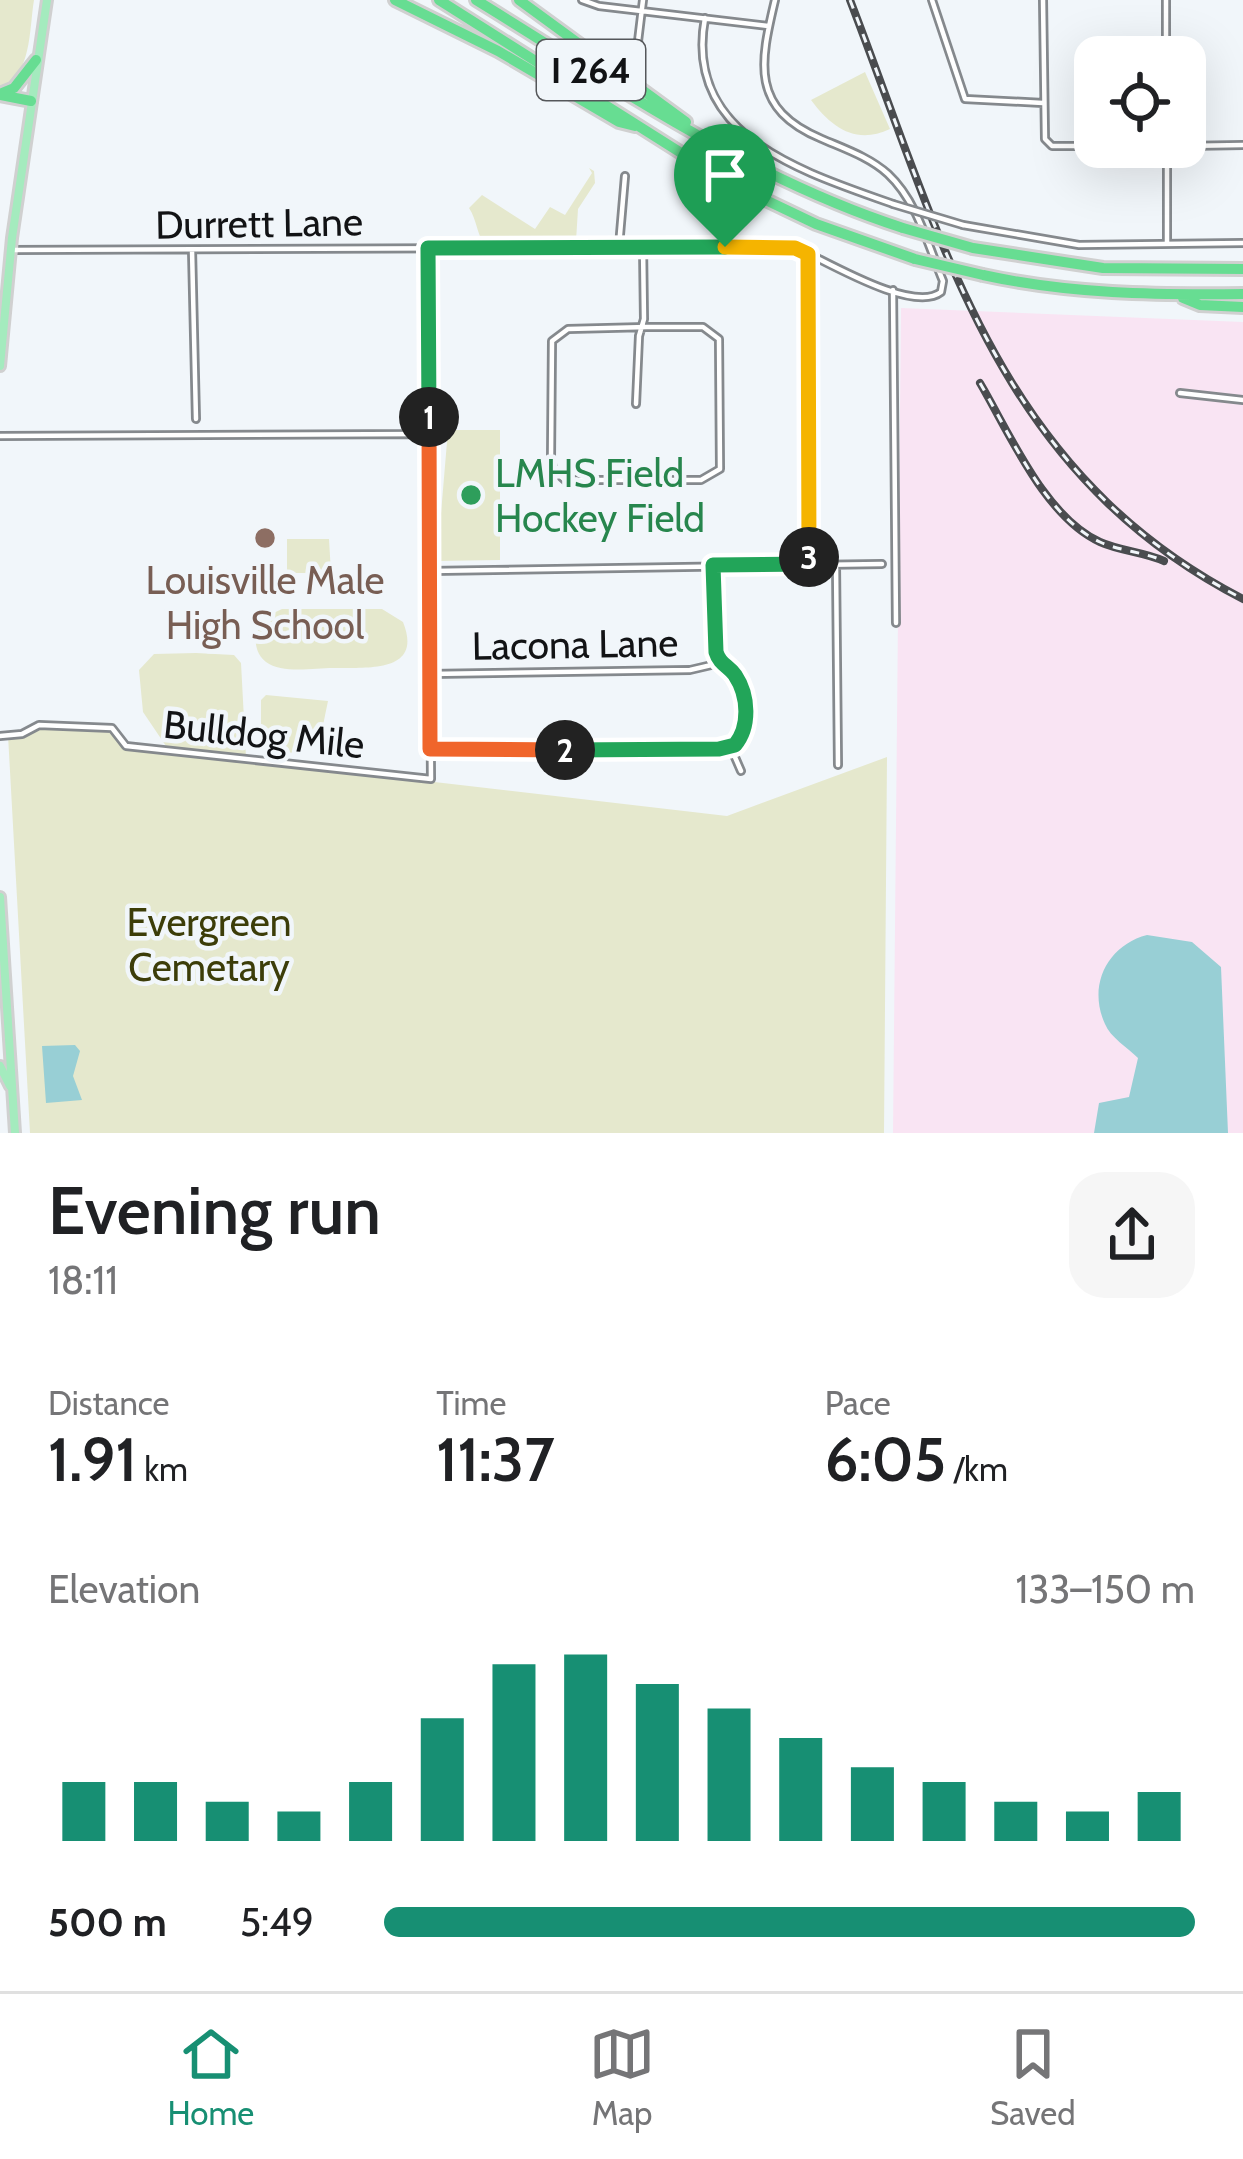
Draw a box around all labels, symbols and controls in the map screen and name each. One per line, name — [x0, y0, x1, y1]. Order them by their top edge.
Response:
map controls — [1074, 36, 1206, 168]
button: locate — [1074, 36, 1206, 168]
road number: I 264 — [537, 40, 645, 100]
pin — [674, 124, 776, 247]
icon: arrive — [692, 142, 758, 208]
street label: Durrett Lane — [155, 197, 363, 249]
pin: 1 — [399, 387, 459, 447]
text: 1 — [423, 397, 435, 437]
place label: LMHS Field Hockey Field — [495, 449, 705, 542]
marker: LMHS Field Hockey Field — [458, 482, 484, 508]
marker: Louisville Male High School — [252, 525, 278, 551]
pin: 3 — [779, 527, 839, 587]
text: 3 — [800, 537, 818, 577]
place label: Louisville Male High School — [146, 556, 385, 649]
street label: Lacona Lane — [471, 618, 679, 670]
street label: Bulldog Mile — [161, 700, 367, 768]
pin: 2 — [535, 720, 595, 780]
text: 2 — [556, 730, 574, 770]
park label: Evergreen Cemetary — [127, 898, 291, 991]
text: Evening run — [48, 1170, 381, 1251]
button: share — [1069, 1172, 1195, 1298]
text: 18:11 — [48, 1256, 118, 1304]
text: Distance — [48, 1383, 169, 1423]
text: Time — [436, 1383, 506, 1423]
text: Pace — [825, 1383, 891, 1423]
text: 1.91 — [48, 1423, 137, 1496]
text: 11:37 — [436, 1423, 555, 1496]
text: 6:05 — [825, 1423, 946, 1496]
text: km — [137, 1449, 188, 1489]
text: /km — [946, 1449, 1008, 1489]
text: Elevation — [48, 1565, 200, 1613]
text: 133–150 m — [1015, 1565, 1195, 1613]
text: 500 m — [48, 1898, 167, 1946]
text: 5:49 — [240, 1898, 314, 1946]
tab: Home — [167, 2021, 254, 2133]
tab: Map — [589, 2021, 655, 2133]
tab: Saved — [990, 2021, 1076, 2133]

